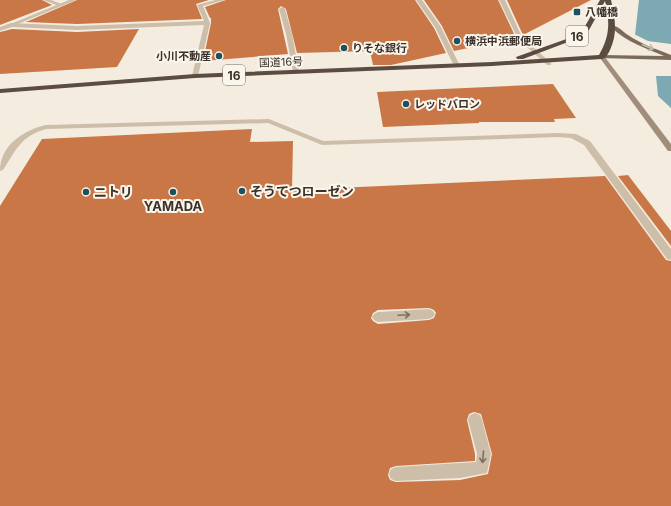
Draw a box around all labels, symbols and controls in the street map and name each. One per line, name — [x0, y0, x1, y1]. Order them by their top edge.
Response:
place label: 八幡橋 — [585, 5, 618, 19]
marker: 八幡橋 — [572, 7, 582, 17]
road number: 16 — [566, 26, 588, 46]
place label: 横浜中浜郵便局 — [465, 34, 542, 48]
marker: 横浜中浜郵便局 — [452, 36, 462, 46]
place label: りそな銀行 — [352, 41, 407, 55]
marker: りそな銀行 — [339, 43, 349, 53]
one-way arrow — [642, 44, 654, 51]
place label: 小川不動産 — [156, 49, 211, 63]
marker: 小川不動産 — [214, 51, 224, 61]
street label: 国道16号 — [259, 54, 303, 70]
road number: 16 — [223, 65, 245, 85]
place label: レッドバロン — [414, 97, 480, 111]
marker: レッドバロン — [401, 99, 411, 109]
place label: そうてつローゼン — [250, 183, 354, 199]
place label: ニトリ — [94, 184, 133, 200]
marker: そうてつローゼン — [237, 186, 247, 196]
marker: ニトリ — [81, 187, 91, 197]
marker: YAMADA — [168, 187, 178, 197]
place label: YAMADA — [144, 198, 203, 214]
one-way arrow — [397, 312, 410, 319]
one-way arrow — [479, 451, 486, 464]

